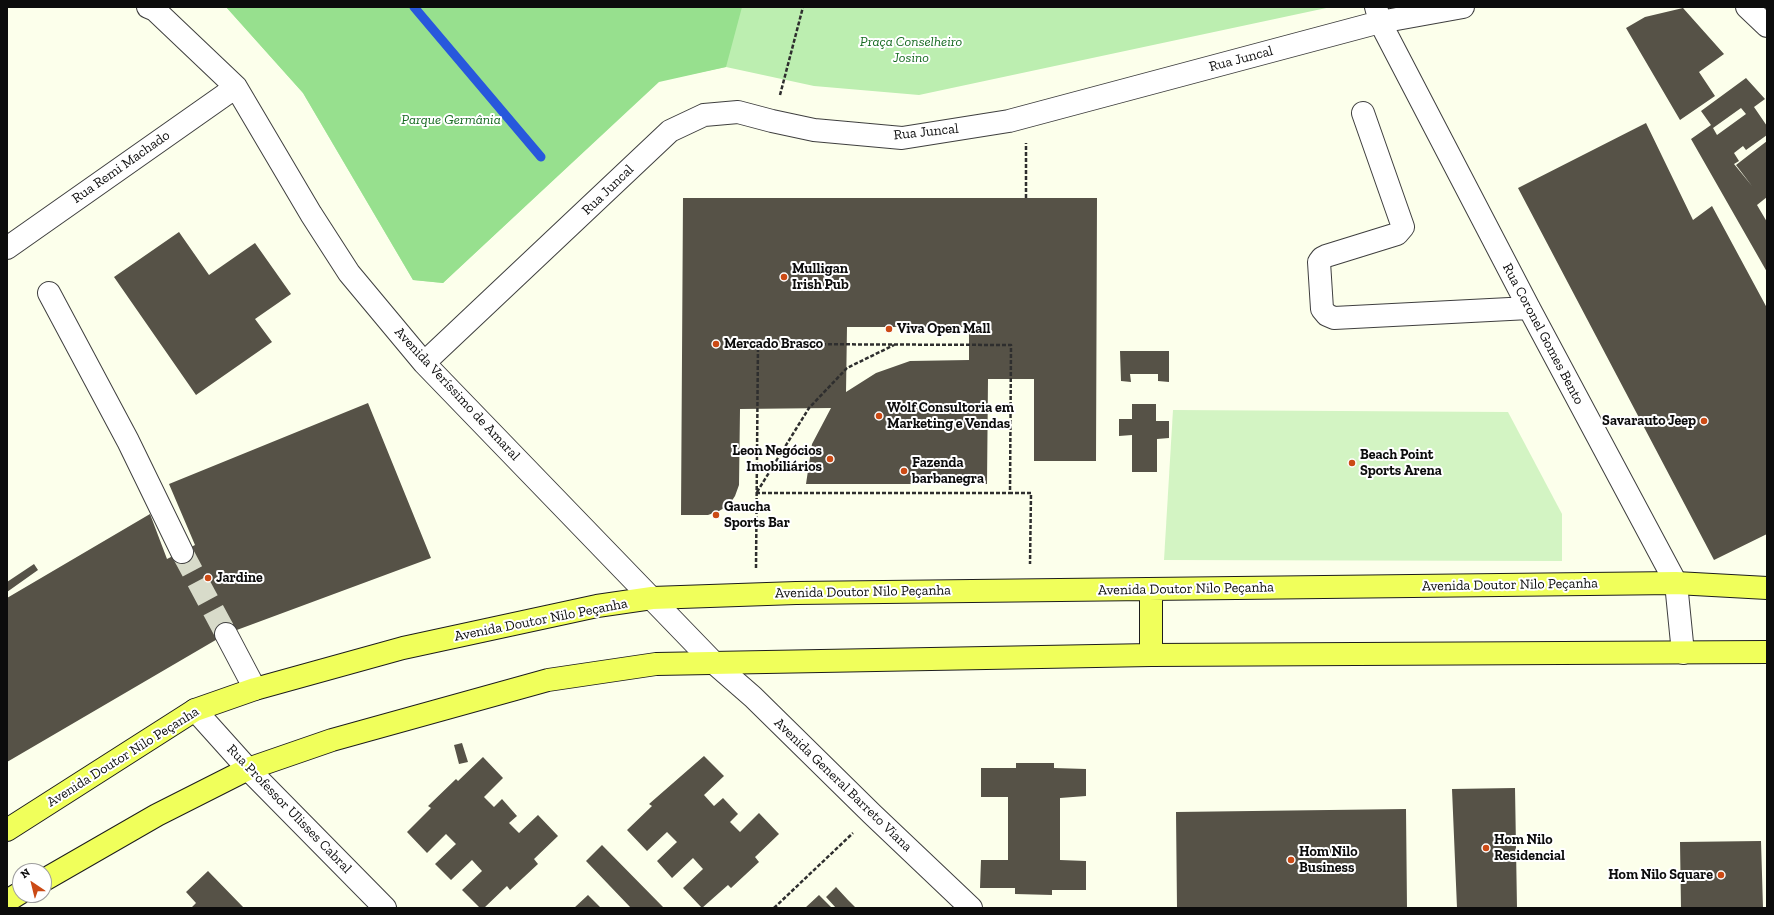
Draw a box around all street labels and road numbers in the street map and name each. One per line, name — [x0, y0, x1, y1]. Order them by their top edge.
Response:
street label: Rua Juncal — [1207, 42, 1275, 76]
street label: Rua Juncal — [893, 120, 959, 144]
street label: Rua Remi Machado — [69, 127, 173, 207]
street label: Rua Juncal — [579, 161, 637, 219]
street label: Rua Coronel Gomes Bento — [1499, 261, 1587, 407]
street label: Avenida Veríssimo de Amaral — [391, 324, 523, 464]
street label: Avenida Doutor Nilo Peçanha — [1422, 575, 1598, 595]
street label: Avenida Doutor Nilo Peçanha — [1098, 579, 1274, 599]
street label: Avenida Doutor Nilo Peçanha — [775, 582, 951, 602]
street label: Avenida Doutor Nilo Peçanha — [453, 595, 629, 645]
street label: Avenida Doutor Nilo Peçanha — [44, 703, 202, 811]
street label: Avenida General Barreto Viana — [771, 715, 915, 855]
street label: Rua Professor Ulisses Cabral — [223, 741, 355, 877]

